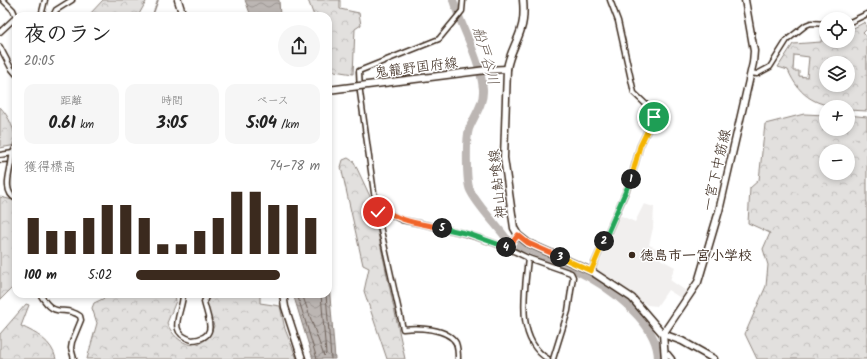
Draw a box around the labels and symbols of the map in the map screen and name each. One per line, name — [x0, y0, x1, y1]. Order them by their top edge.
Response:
water label: 船戸谷川 — [465, 24, 505, 88]
street label: 鬼籠野国府線 — [373, 52, 459, 84]
pin — [637, 100, 671, 134]
street label: 一宮下中筋線 — [697, 127, 737, 214]
street label: 神山鮎喰線 — [483, 148, 513, 220]
pin: 1 — [621, 169, 641, 189]
pin — [361, 195, 395, 229]
pin: 5 — [432, 218, 452, 238]
pin: 2 — [594, 231, 614, 251]
pin: 4 — [496, 237, 516, 257]
place label: 徳島市一宮小学校 — [640, 245, 752, 267]
pin: 3 — [550, 247, 570, 267]
marker: 徳島市一宮小学校 — [627, 250, 637, 260]

